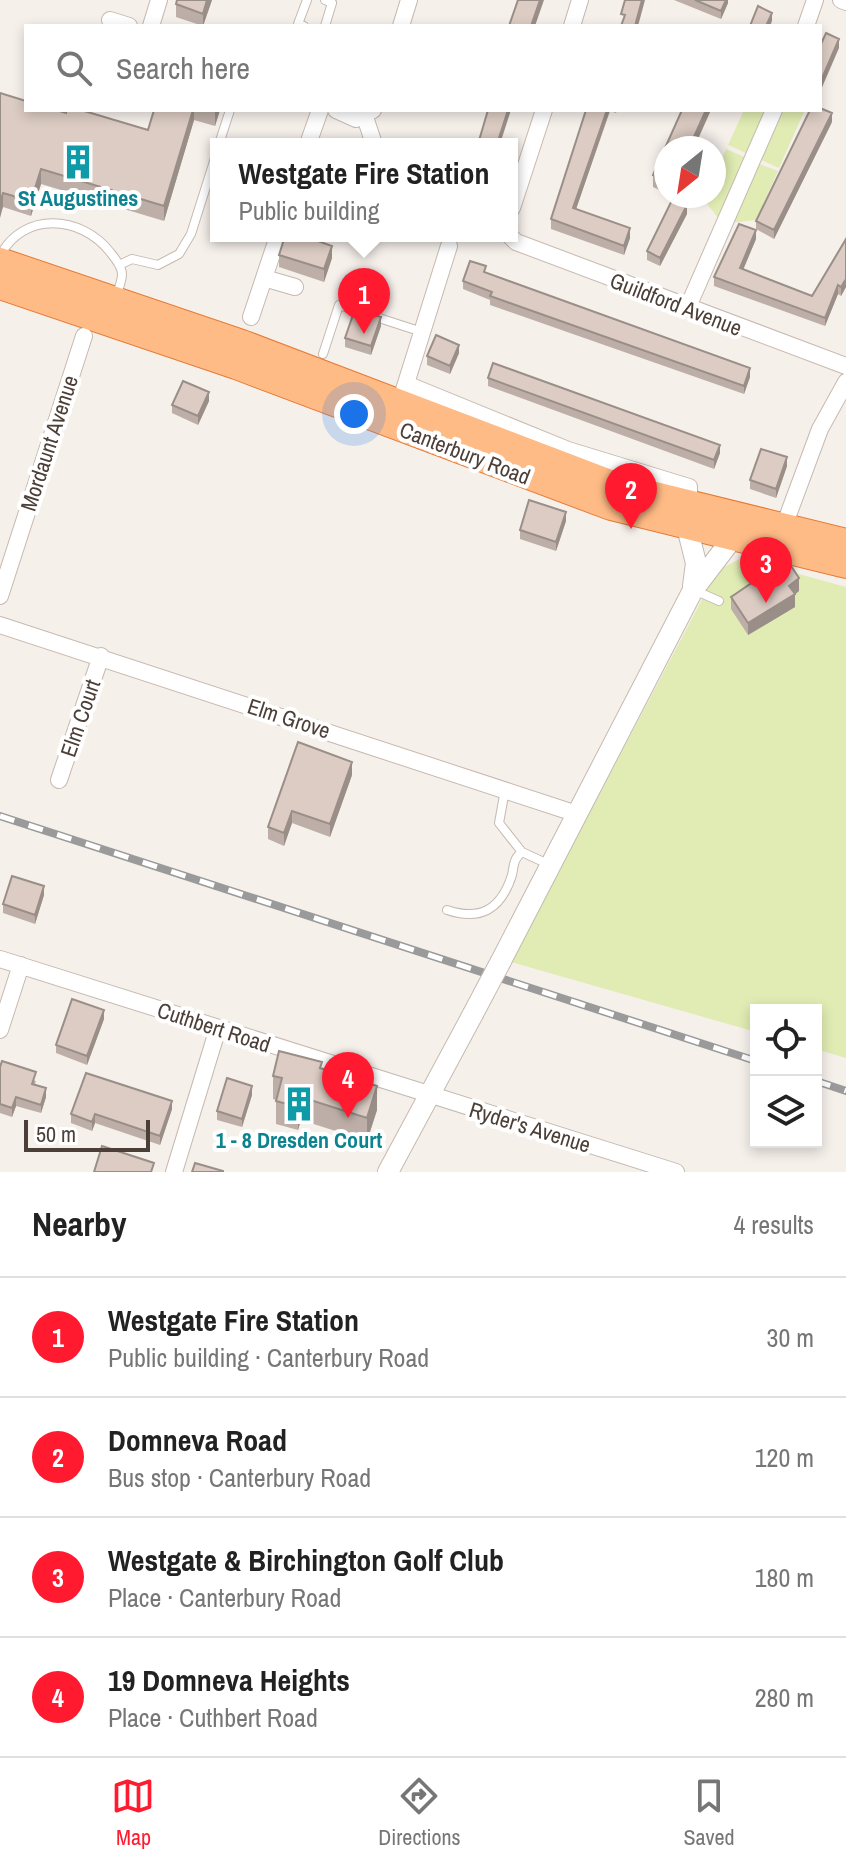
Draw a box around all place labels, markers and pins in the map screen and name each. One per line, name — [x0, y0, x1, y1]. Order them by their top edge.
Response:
building icon: St Augustines — [59, 143, 97, 181]
place label: St Augustines — [18, 183, 138, 213]
pin: 1 — [338, 268, 390, 334]
pin: 2 — [605, 463, 657, 529]
pin: 3 — [740, 537, 792, 603]
pin: 4 — [322, 1052, 374, 1118]
building icon: 1 - 8 Dresden Court — [280, 1085, 318, 1123]
place label: 1 - 8 Dresden Court — [216, 1125, 382, 1155]

